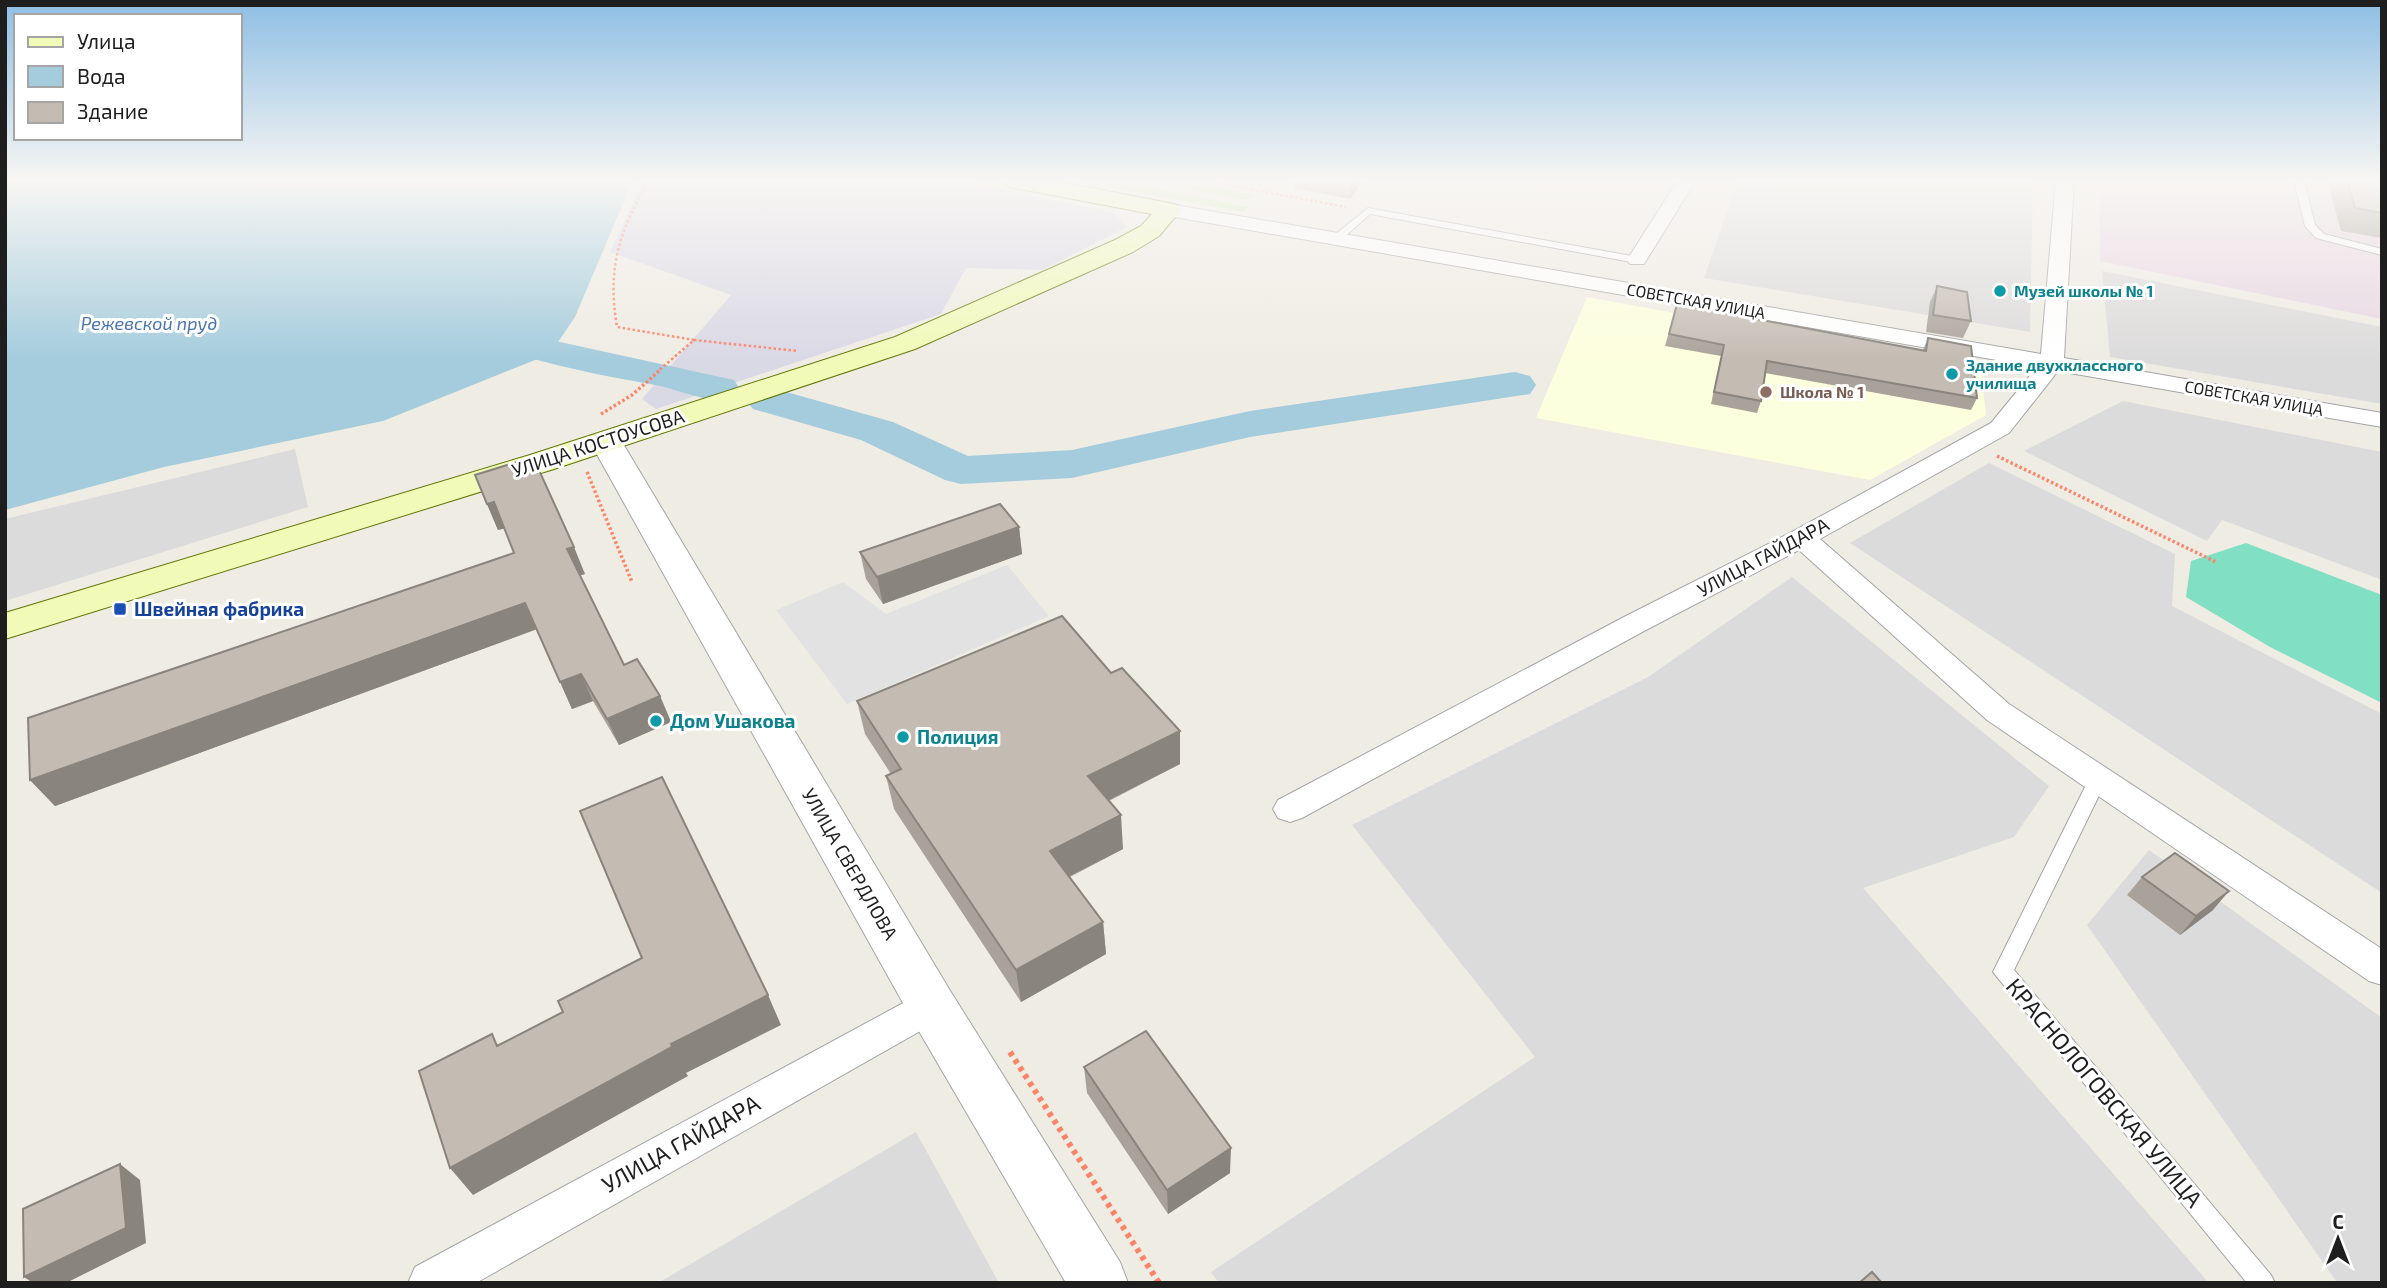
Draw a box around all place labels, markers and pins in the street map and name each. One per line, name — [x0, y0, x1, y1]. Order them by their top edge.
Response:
place label: Музей школы № 1 — [2014, 281, 2154, 300]
marker: Музей школы № 1 — [1992, 283, 2008, 299]
place label: Здание двухклассного училища — [1966, 355, 2143, 392]
marker: Здание двухклассного училища — [1944, 366, 1960, 382]
place label: Школа № 1 — [1780, 382, 1864, 401]
marker: Школа № 1 — [1758, 384, 1774, 400]
place label: Швейная фабрика — [134, 597, 304, 620]
marker: Швейная фабрика — [112, 601, 128, 617]
place label: Дом Ушакова — [670, 709, 796, 732]
marker: Дом Ушакова — [648, 713, 664, 729]
place label: Полиция — [917, 725, 998, 748]
marker: Полиция — [895, 729, 911, 745]

